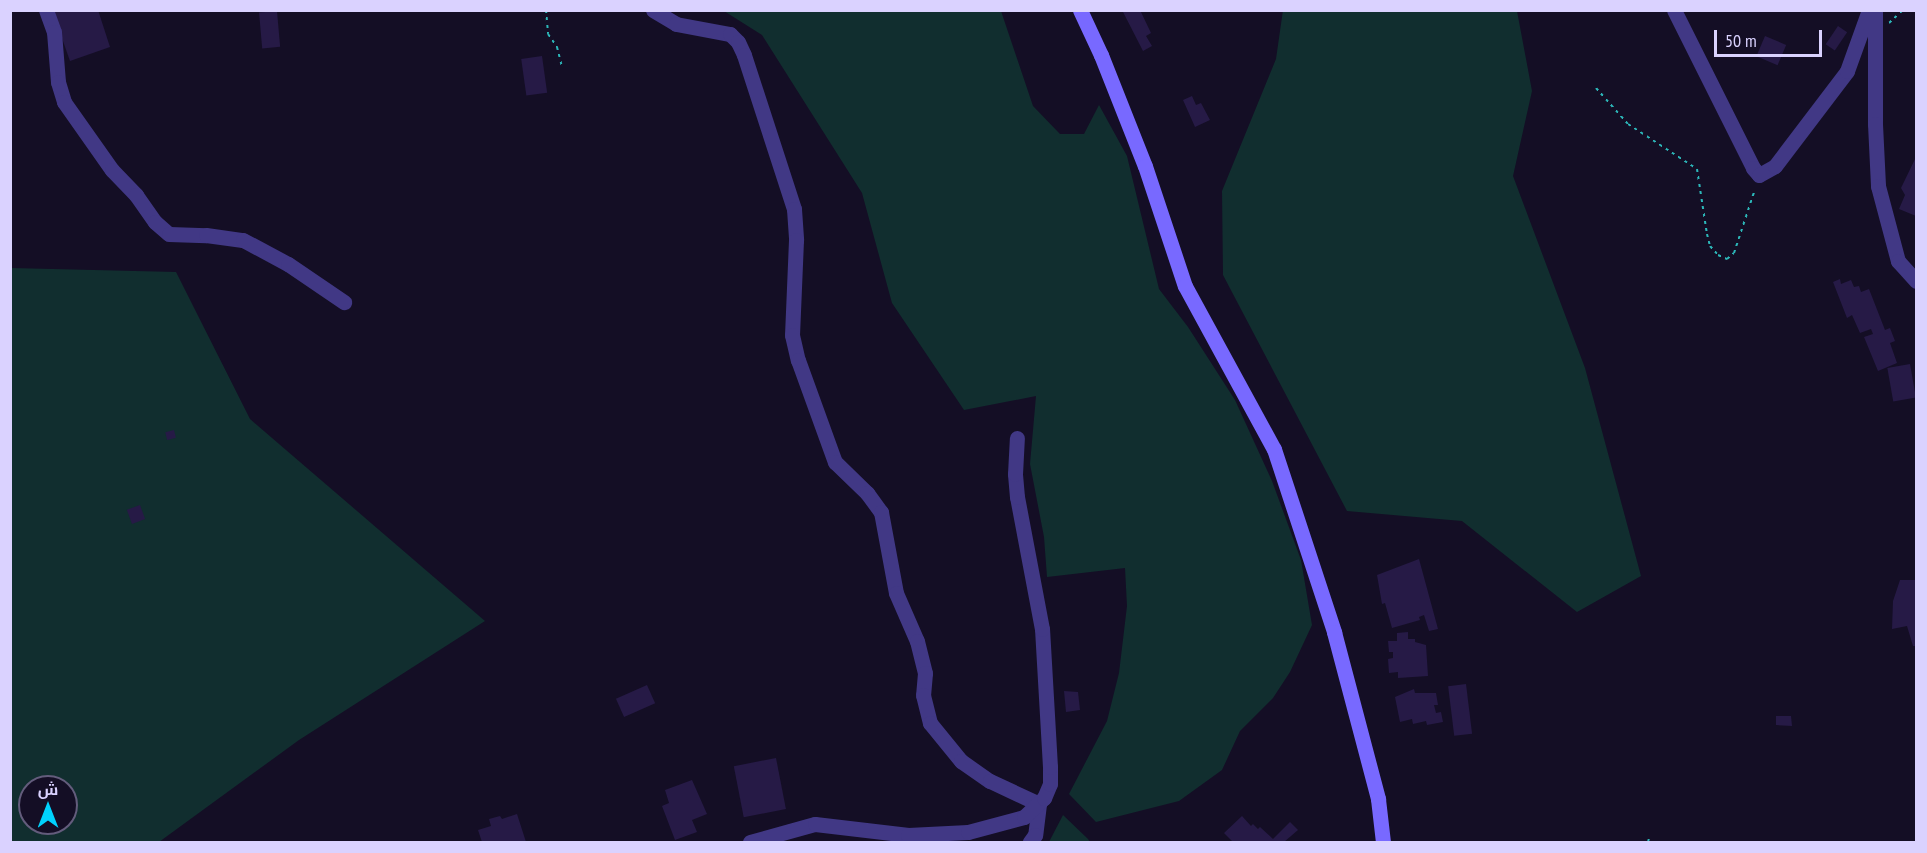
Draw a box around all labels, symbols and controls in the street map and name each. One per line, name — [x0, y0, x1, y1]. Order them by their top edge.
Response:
scale bar — [1717, 18, 1825, 56]
text: 50 m — [1725, 29, 1757, 52]
north arrow — [18, 775, 78, 835]
text: ش — [38, 779, 58, 799]

